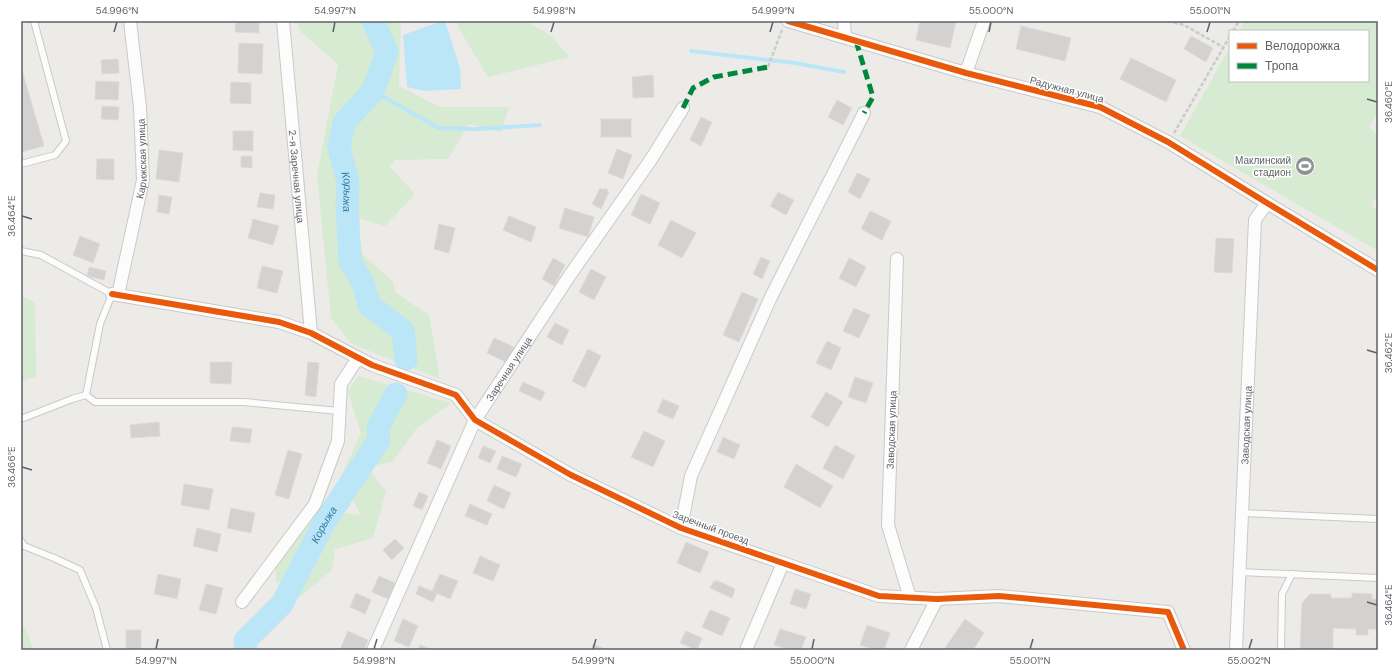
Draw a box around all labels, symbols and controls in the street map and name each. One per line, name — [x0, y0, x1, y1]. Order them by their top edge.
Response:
text: 54.996°N — [95, 4, 139, 17]
text: 54.997°N — [314, 4, 356, 17]
text: 54.998°N — [533, 4, 575, 17]
text: 54.999°N — [751, 4, 795, 17]
text: 55.000°N — [969, 4, 1013, 17]
text: 55.001°N — [1190, 4, 1231, 17]
legend — [1229, 30, 1369, 82]
text: Велодорожка — [1265, 38, 1340, 54]
text: Тропа — [1265, 58, 1299, 74]
street label: Радужная улица — [1028, 73, 1106, 106]
text: 36.460°E — [1382, 81, 1395, 123]
street label: Карижская улица — [133, 118, 150, 200]
street label: 2-я Заречная улица — [286, 129, 307, 224]
place label: Маклинский стадион — [1235, 154, 1291, 179]
sports icon: Маклинский стадион — [1294, 155, 1316, 177]
water label: Корыжа — [338, 170, 355, 212]
text: 36.464°E — [5, 195, 18, 237]
text: 36.462°E — [1382, 332, 1395, 373]
street label: Заречная улица — [483, 334, 535, 404]
street label: Заводская улица — [1238, 385, 1255, 465]
street label: Заводская улица — [884, 390, 899, 470]
text: 36.466°E — [5, 446, 18, 488]
water label: Корыжа — [308, 504, 340, 546]
street label: Заречный проезд — [671, 508, 751, 547]
text: 36.464°E — [1382, 584, 1395, 626]
text: 54.997°N — [135, 654, 177, 667]
text: 54.998°N — [353, 654, 395, 667]
text: 54.999°N — [571, 654, 615, 667]
text: 55.000°N — [790, 654, 834, 667]
text: 55.001°N — [1010, 654, 1051, 667]
text: 55.002°N — [1227, 654, 1271, 667]

